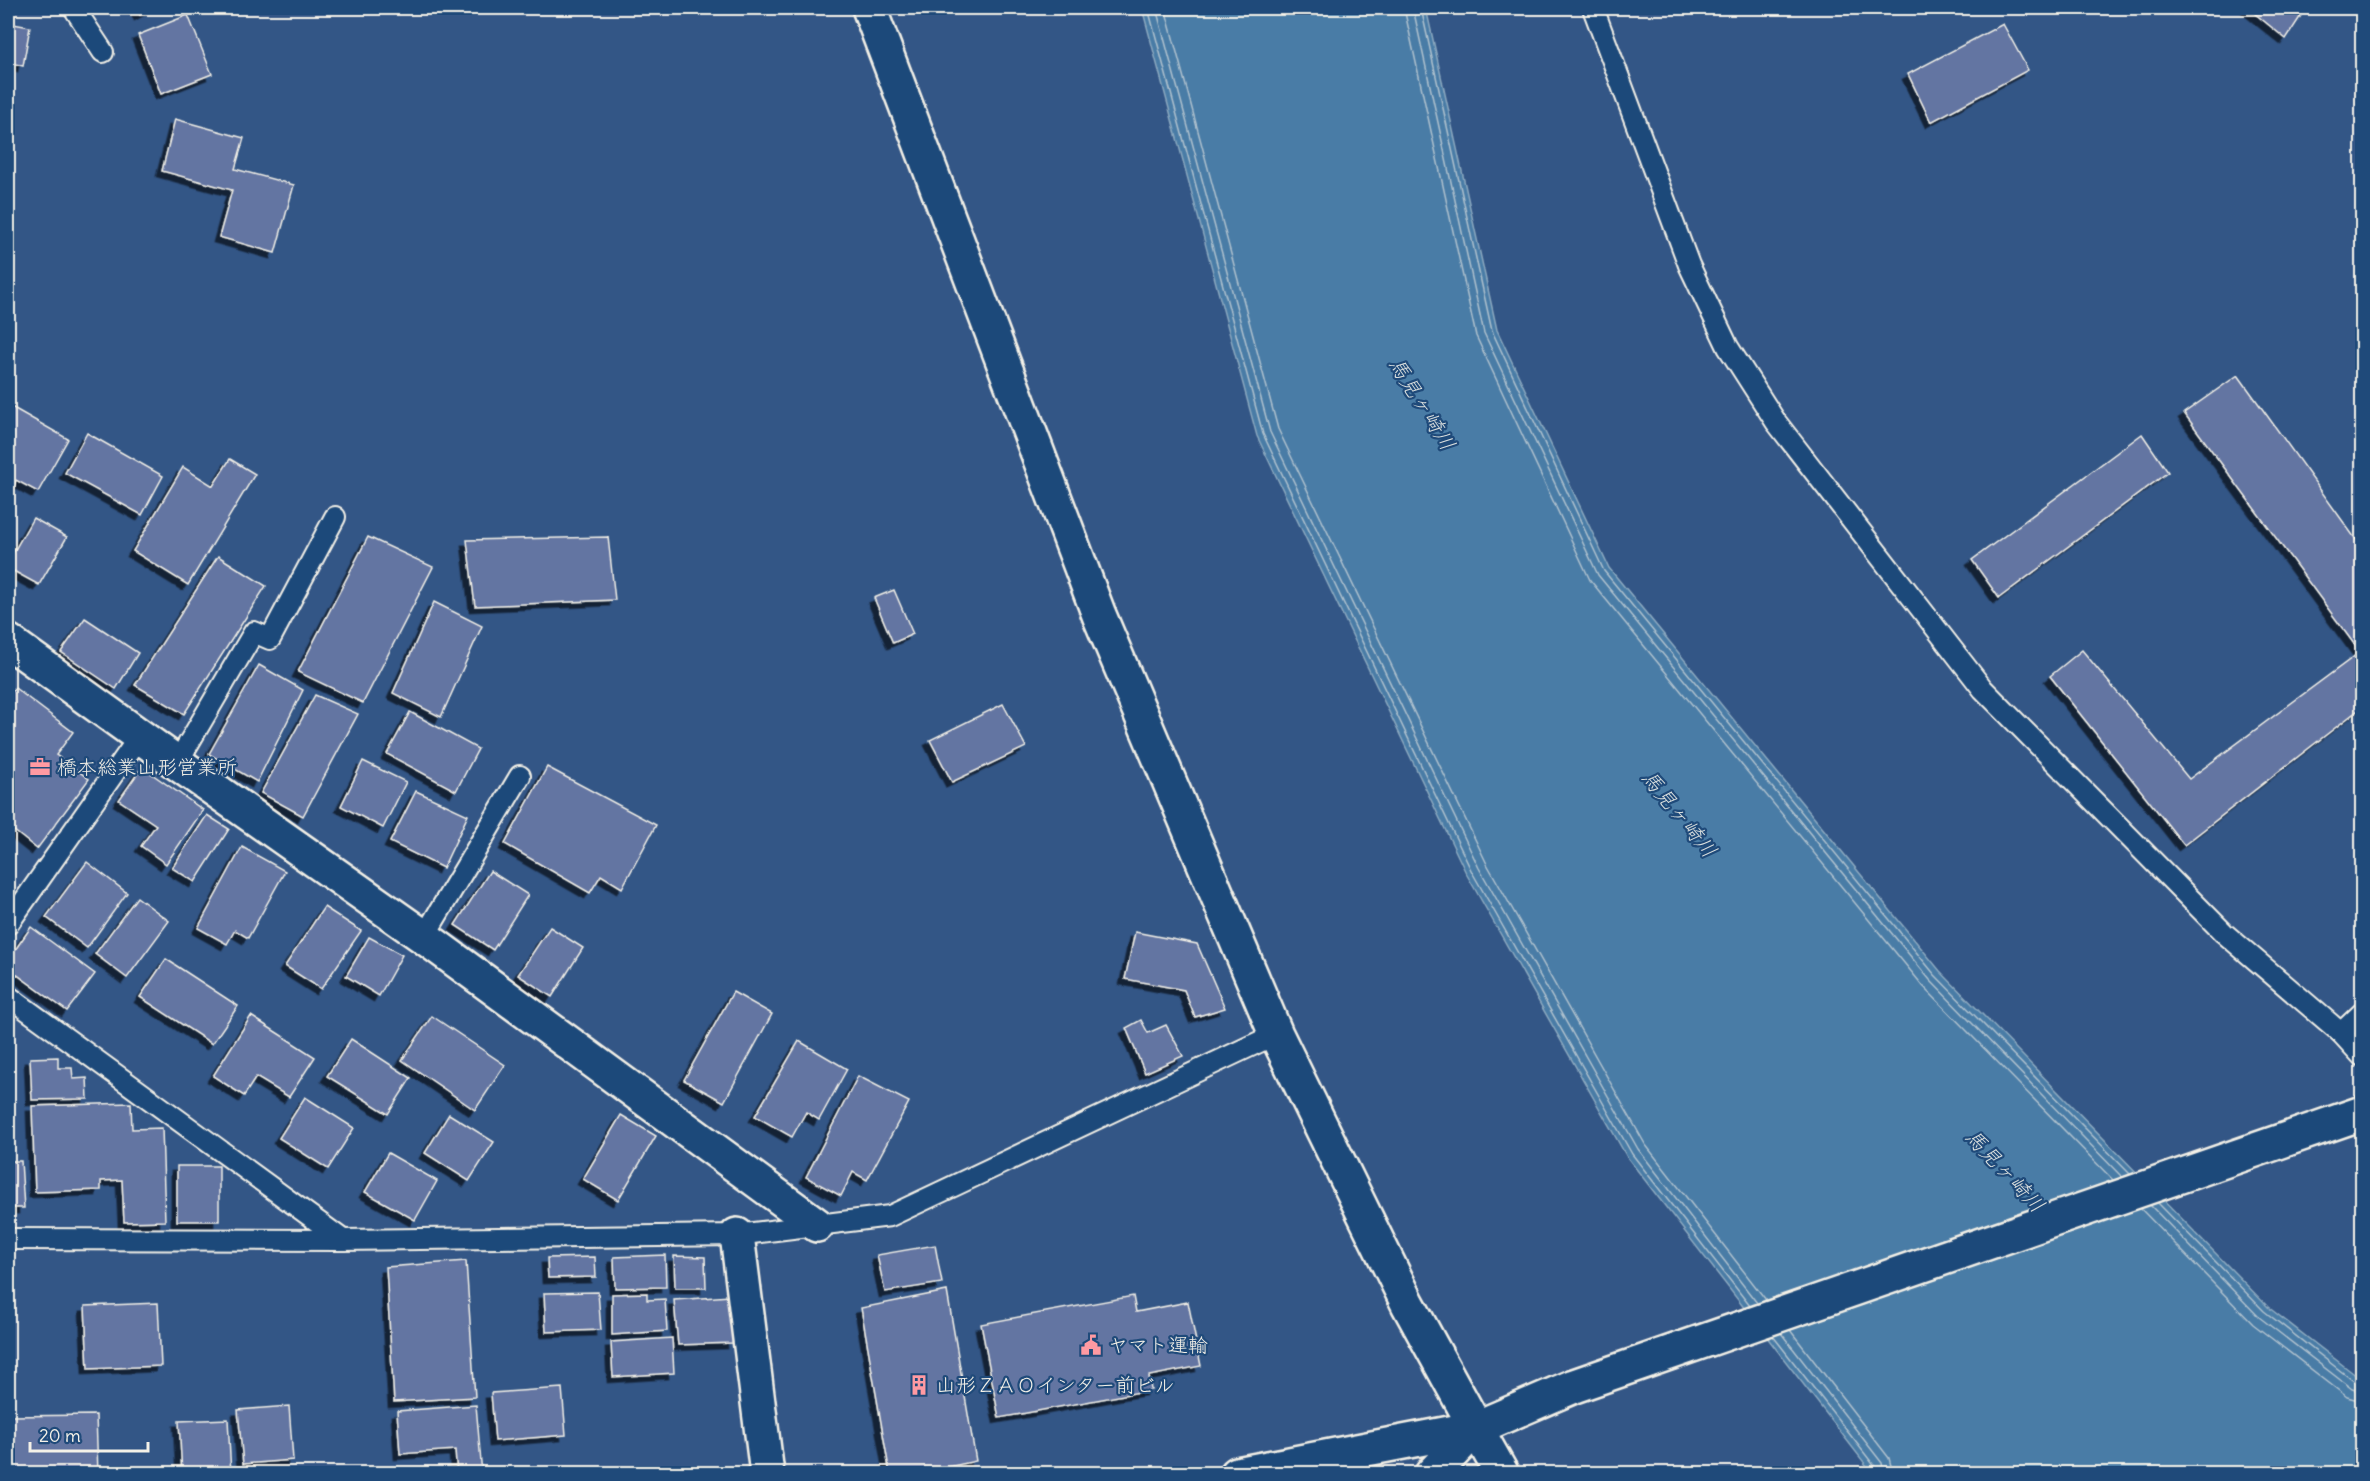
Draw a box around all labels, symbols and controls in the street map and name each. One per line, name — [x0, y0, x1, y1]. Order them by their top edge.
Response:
water label: 馬見ヶ崎川 — [1383, 352, 1462, 455]
place label: 橋本総業山形営業所 — [57, 754, 237, 779]
office icon: 橋本総業山形営業所 — [28, 755, 52, 779]
water label: 馬見ヶ崎川 — [1636, 764, 1723, 863]
water label: 馬見ヶ崎川 — [1960, 1123, 2051, 1218]
place label: ヤマト運輸 — [1108, 1332, 1208, 1357]
public building icon: ヤマト運輸 — [1079, 1333, 1103, 1357]
place label: 山形ＺＡＯインター前ビル — [936, 1372, 1175, 1397]
building icon: 山形ＺＡＯインター前ビル — [907, 1373, 931, 1397]
scale bar — [30, 1415, 148, 1453]
text: 20 m — [39, 1424, 81, 1447]

